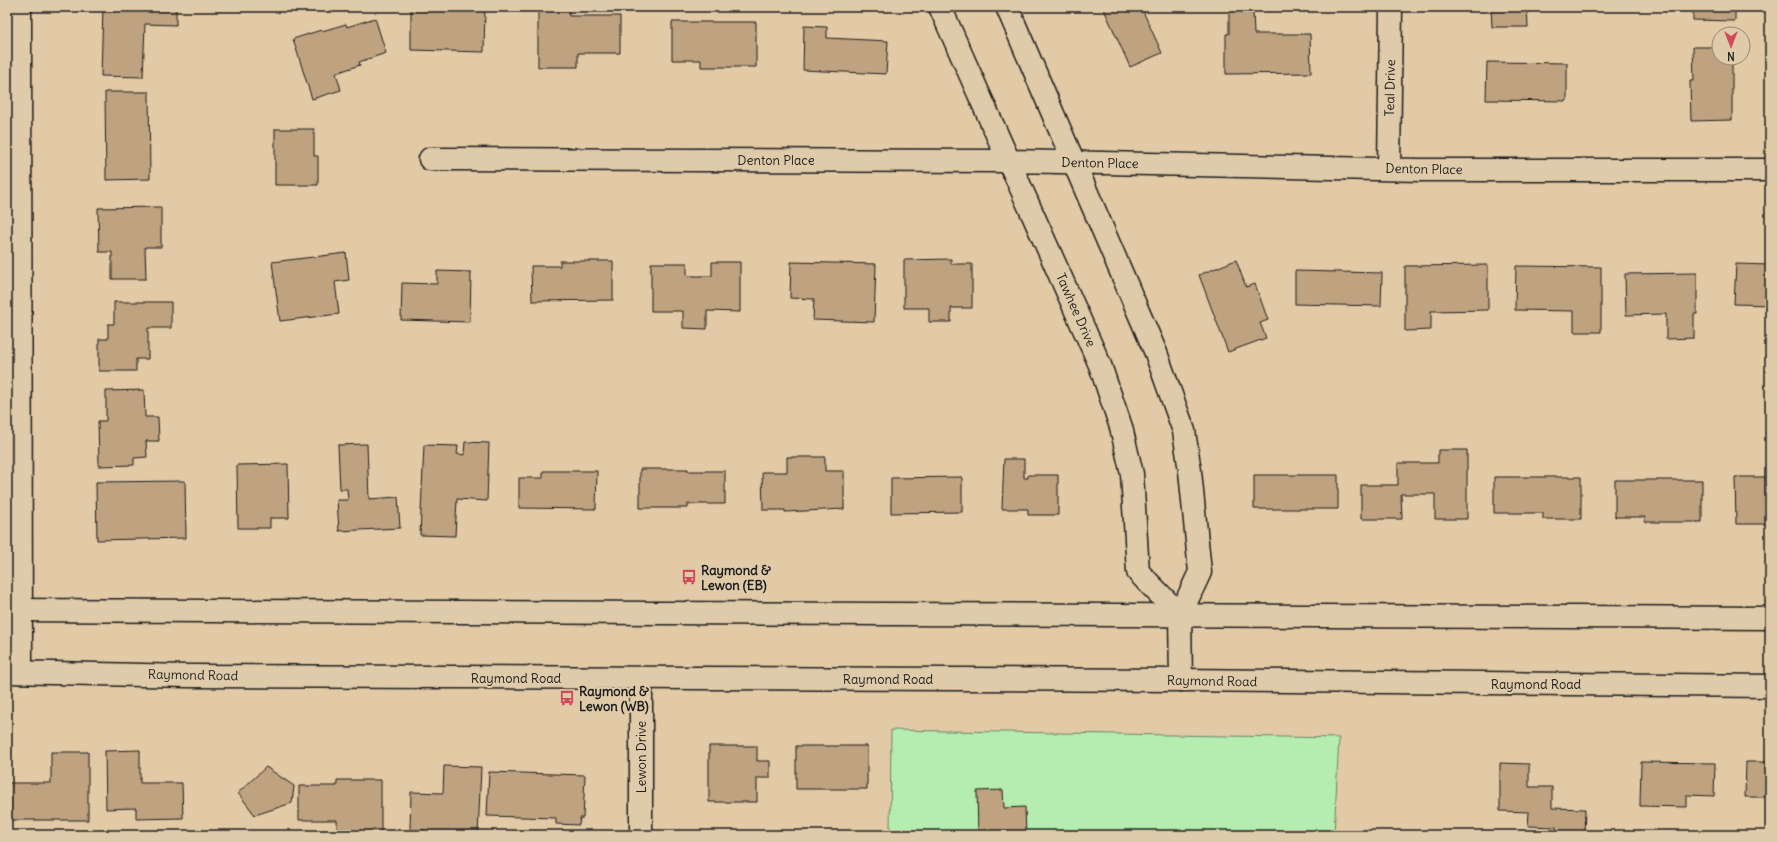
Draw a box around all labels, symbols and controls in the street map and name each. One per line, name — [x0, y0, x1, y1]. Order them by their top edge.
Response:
north arrow — [1711, 26, 1751, 66]
text: N — [1727, 49, 1735, 63]
street label: Teal Drive — [1381, 59, 1399, 117]
street label: Denton Place — [737, 152, 815, 169]
street label: Denton Place — [1061, 154, 1139, 172]
street label: Denton Place — [1385, 160, 1463, 178]
street label: Tawhee Drive — [1052, 270, 1100, 350]
place label: Raymond & Lewon (EB) — [701, 562, 771, 594]
bus stop icon: Raymond & Lewon (EB) — [680, 568, 698, 586]
street label: Raymond Road — [148, 666, 239, 684]
street label: Raymond Road — [471, 670, 562, 687]
street label: Raymond Road — [843, 671, 934, 688]
street label: Raymond Road — [1167, 672, 1258, 690]
street label: Raymond Road — [1491, 676, 1582, 693]
place label: Raymond & Lewon (WB) — [579, 683, 649, 715]
bus stop icon: Raymond & Lewon (WB) — [558, 689, 576, 707]
street label: Lewon Drive — [633, 721, 650, 793]

